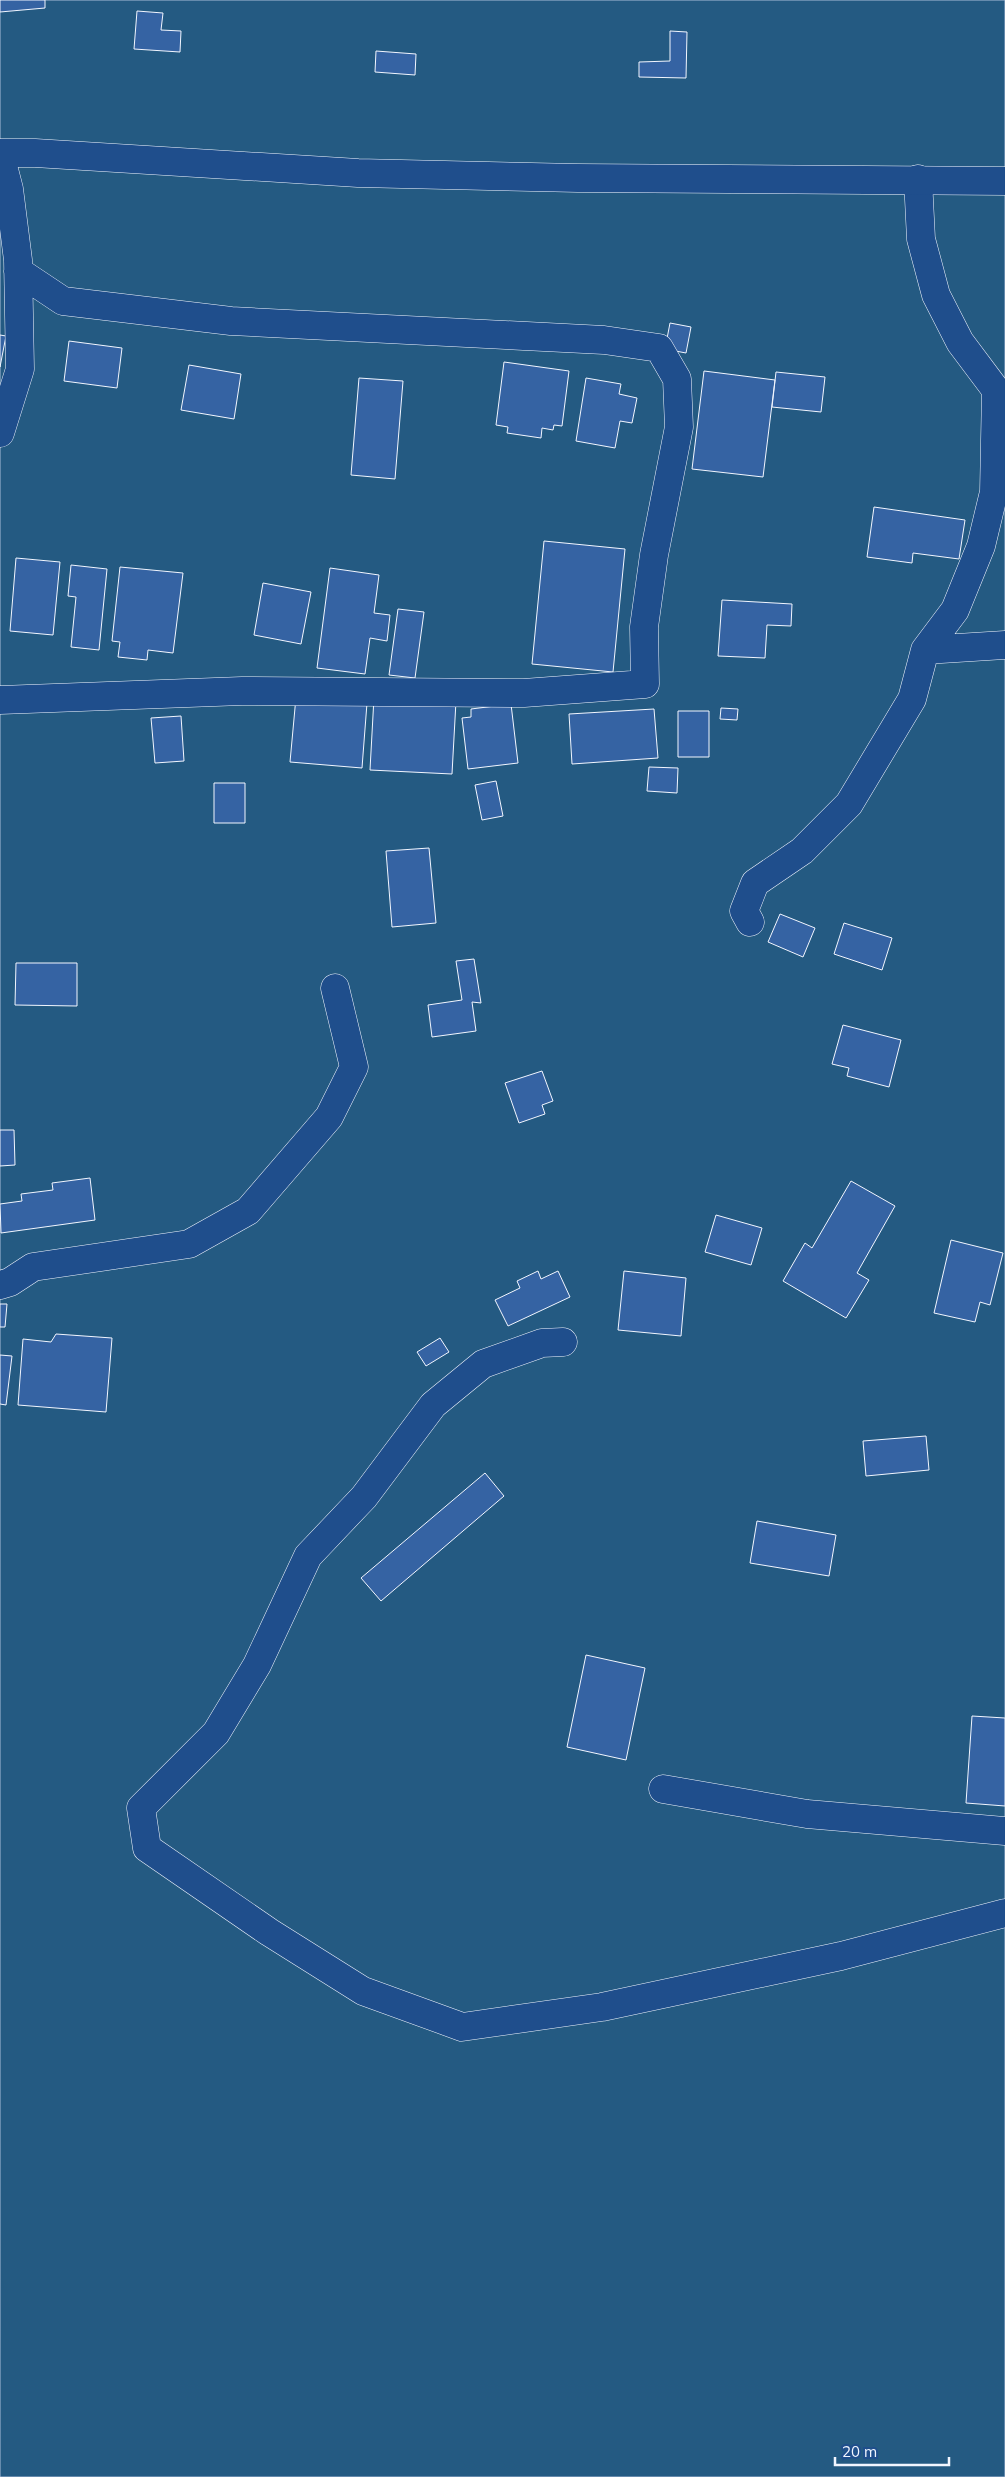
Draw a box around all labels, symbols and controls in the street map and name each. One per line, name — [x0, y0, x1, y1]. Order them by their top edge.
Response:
scale bar — [835, 2434, 949, 2466]
text: 20 m — [842, 2442, 877, 2461]

